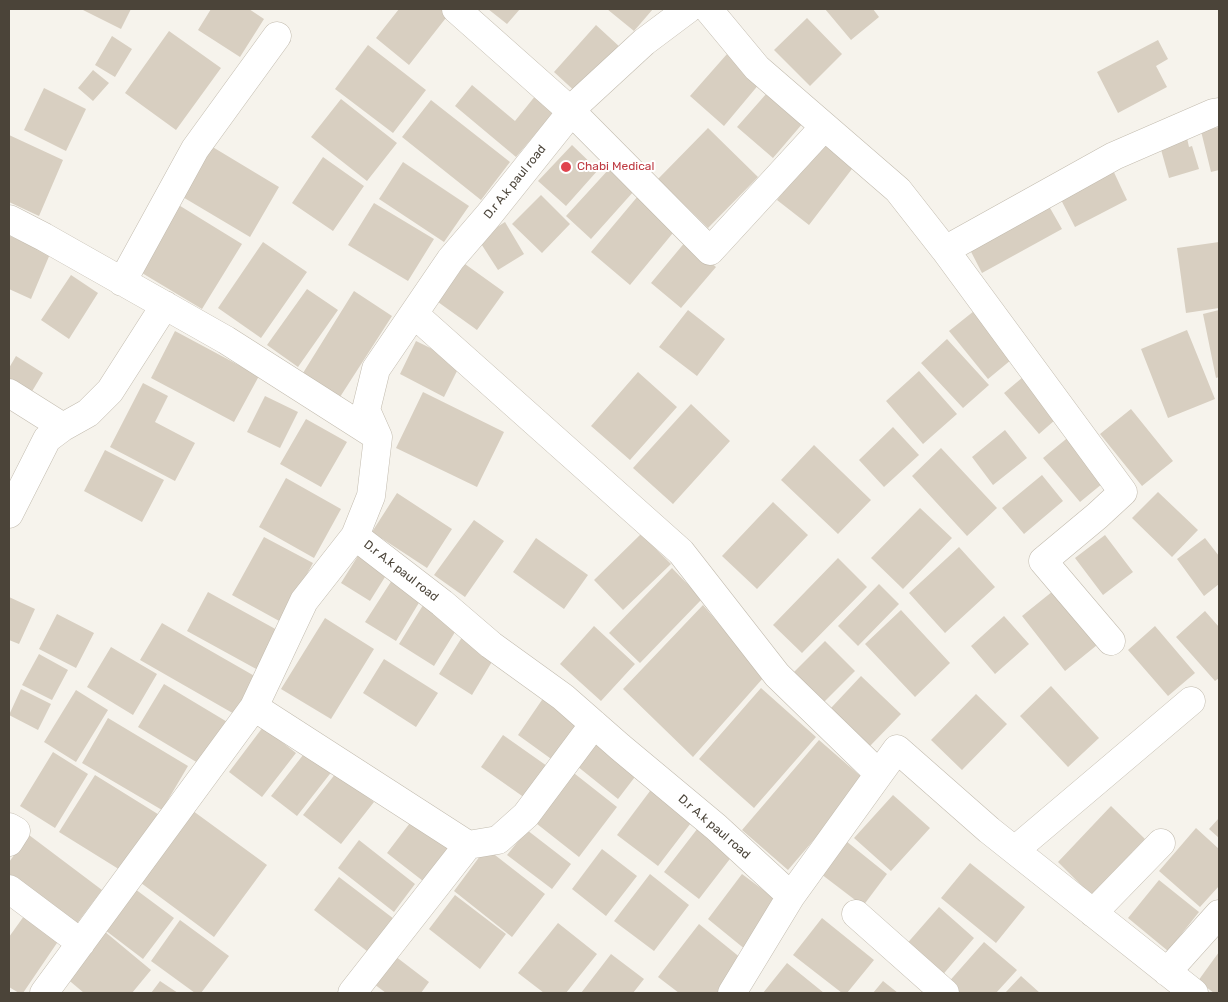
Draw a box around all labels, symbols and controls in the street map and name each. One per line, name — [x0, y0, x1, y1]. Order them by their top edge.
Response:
street label: D.r A.k paul road — [481, 142, 549, 222]
marker: Chabi Medical — [559, 160, 573, 174]
place label: Chabi Medical — [577, 160, 654, 174]
street label: D.r A.k paul road — [361, 537, 441, 605]
street label: D.r A.k paul road — [675, 792, 753, 862]

